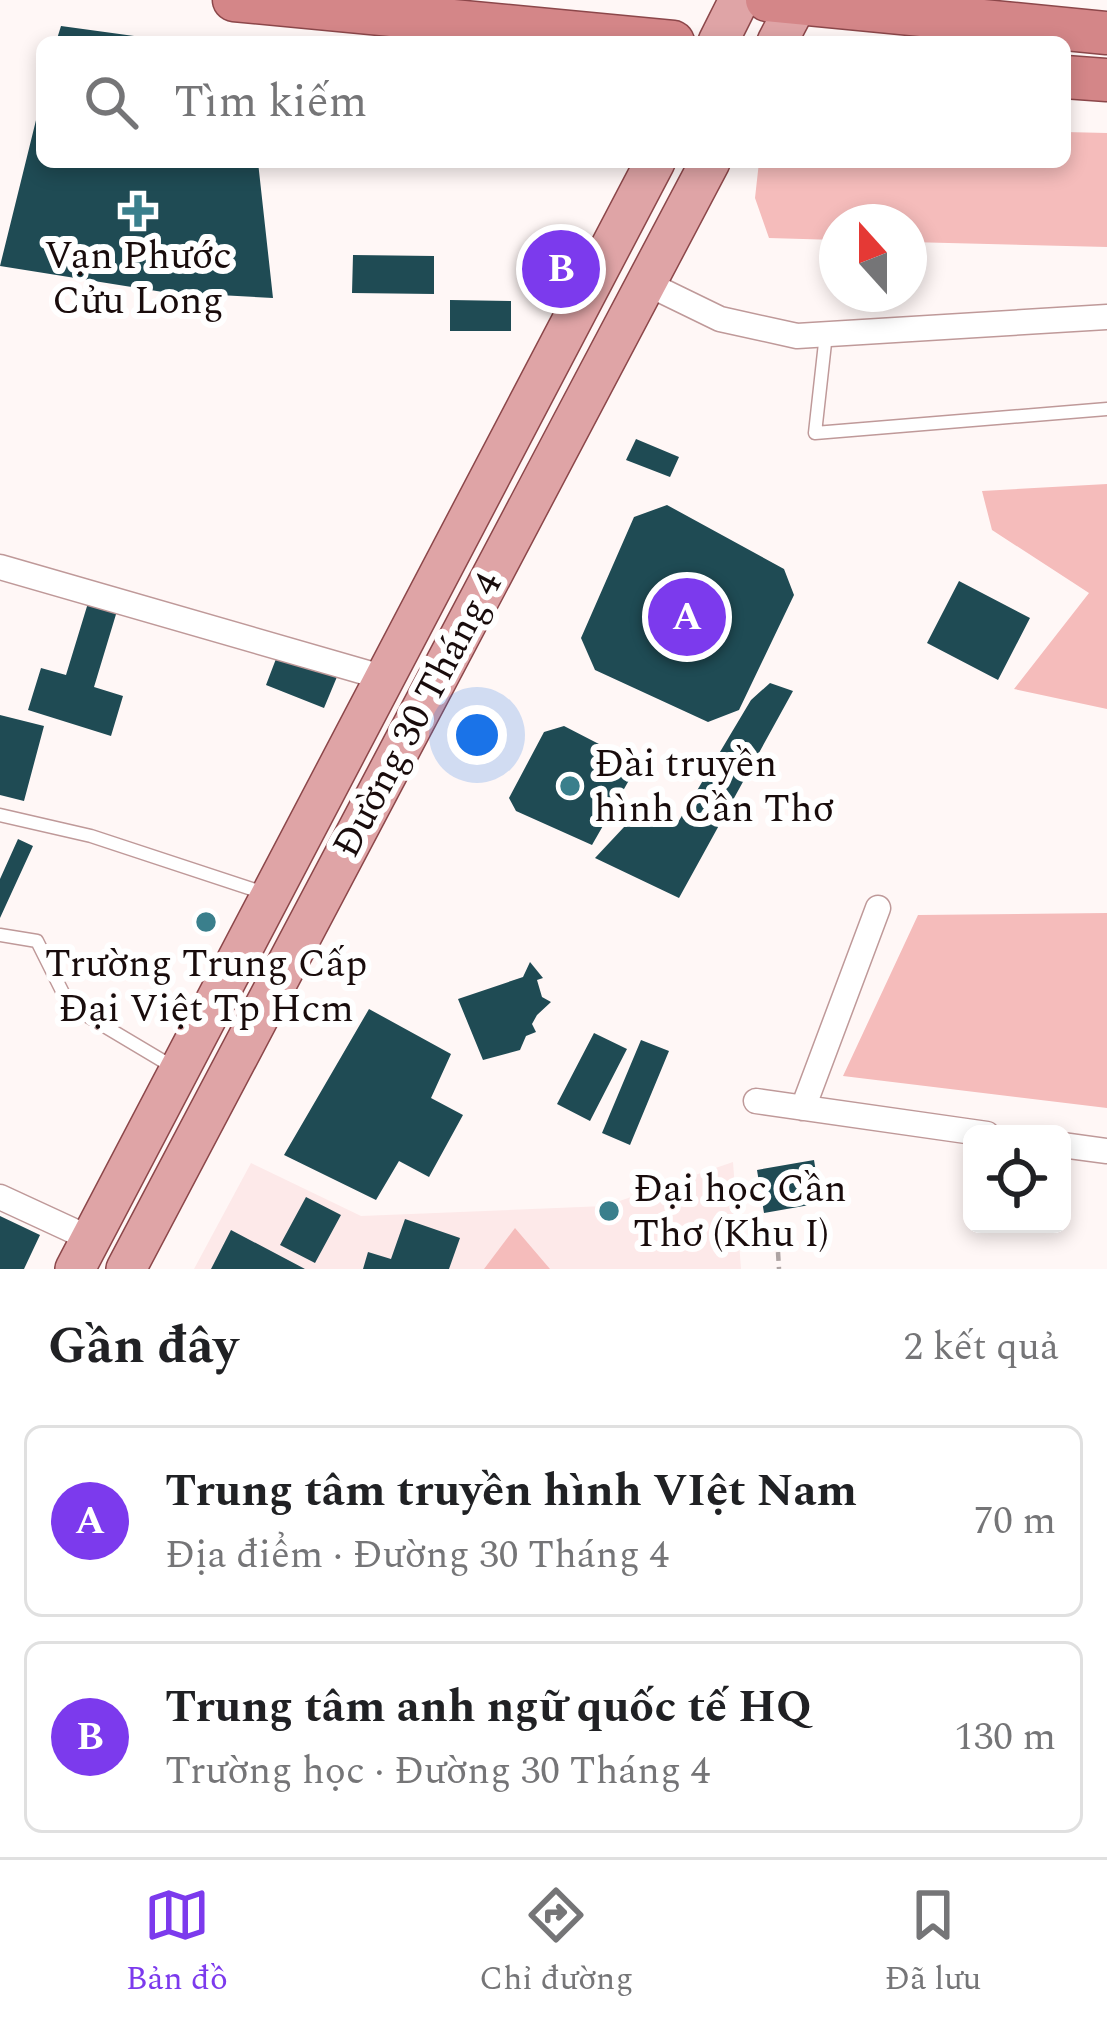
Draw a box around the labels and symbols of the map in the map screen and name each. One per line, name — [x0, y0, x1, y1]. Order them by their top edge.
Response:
marker: Vạn Phước Cửu Long — [122, 195, 154, 227]
north arrow — [819, 204, 927, 312]
pin: B — [522, 224, 600, 314]
place label: Vạn Phước Cửu Long — [44, 227, 232, 331]
street label: Đường 30 Tháng 4 — [318, 561, 518, 869]
pin: A — [648, 572, 726, 662]
your location — [447, 705, 507, 765]
place label: Đài truyền hình Cần Thơ — [594, 735, 834, 839]
marker: Đài truyền hình Cần Thơ — [557, 773, 583, 799]
marker: Trường Trung Cấp Đại Việt Tp Hcm — [193, 909, 219, 935]
place label: Trường Trung Cấp Đại Việt Tp Hcm — [45, 935, 367, 1039]
place label: Đại học Cần Thơ (Khu I) — [633, 1160, 847, 1264]
marker: Đại học Cần Thơ (Khu I) — [596, 1198, 622, 1224]

